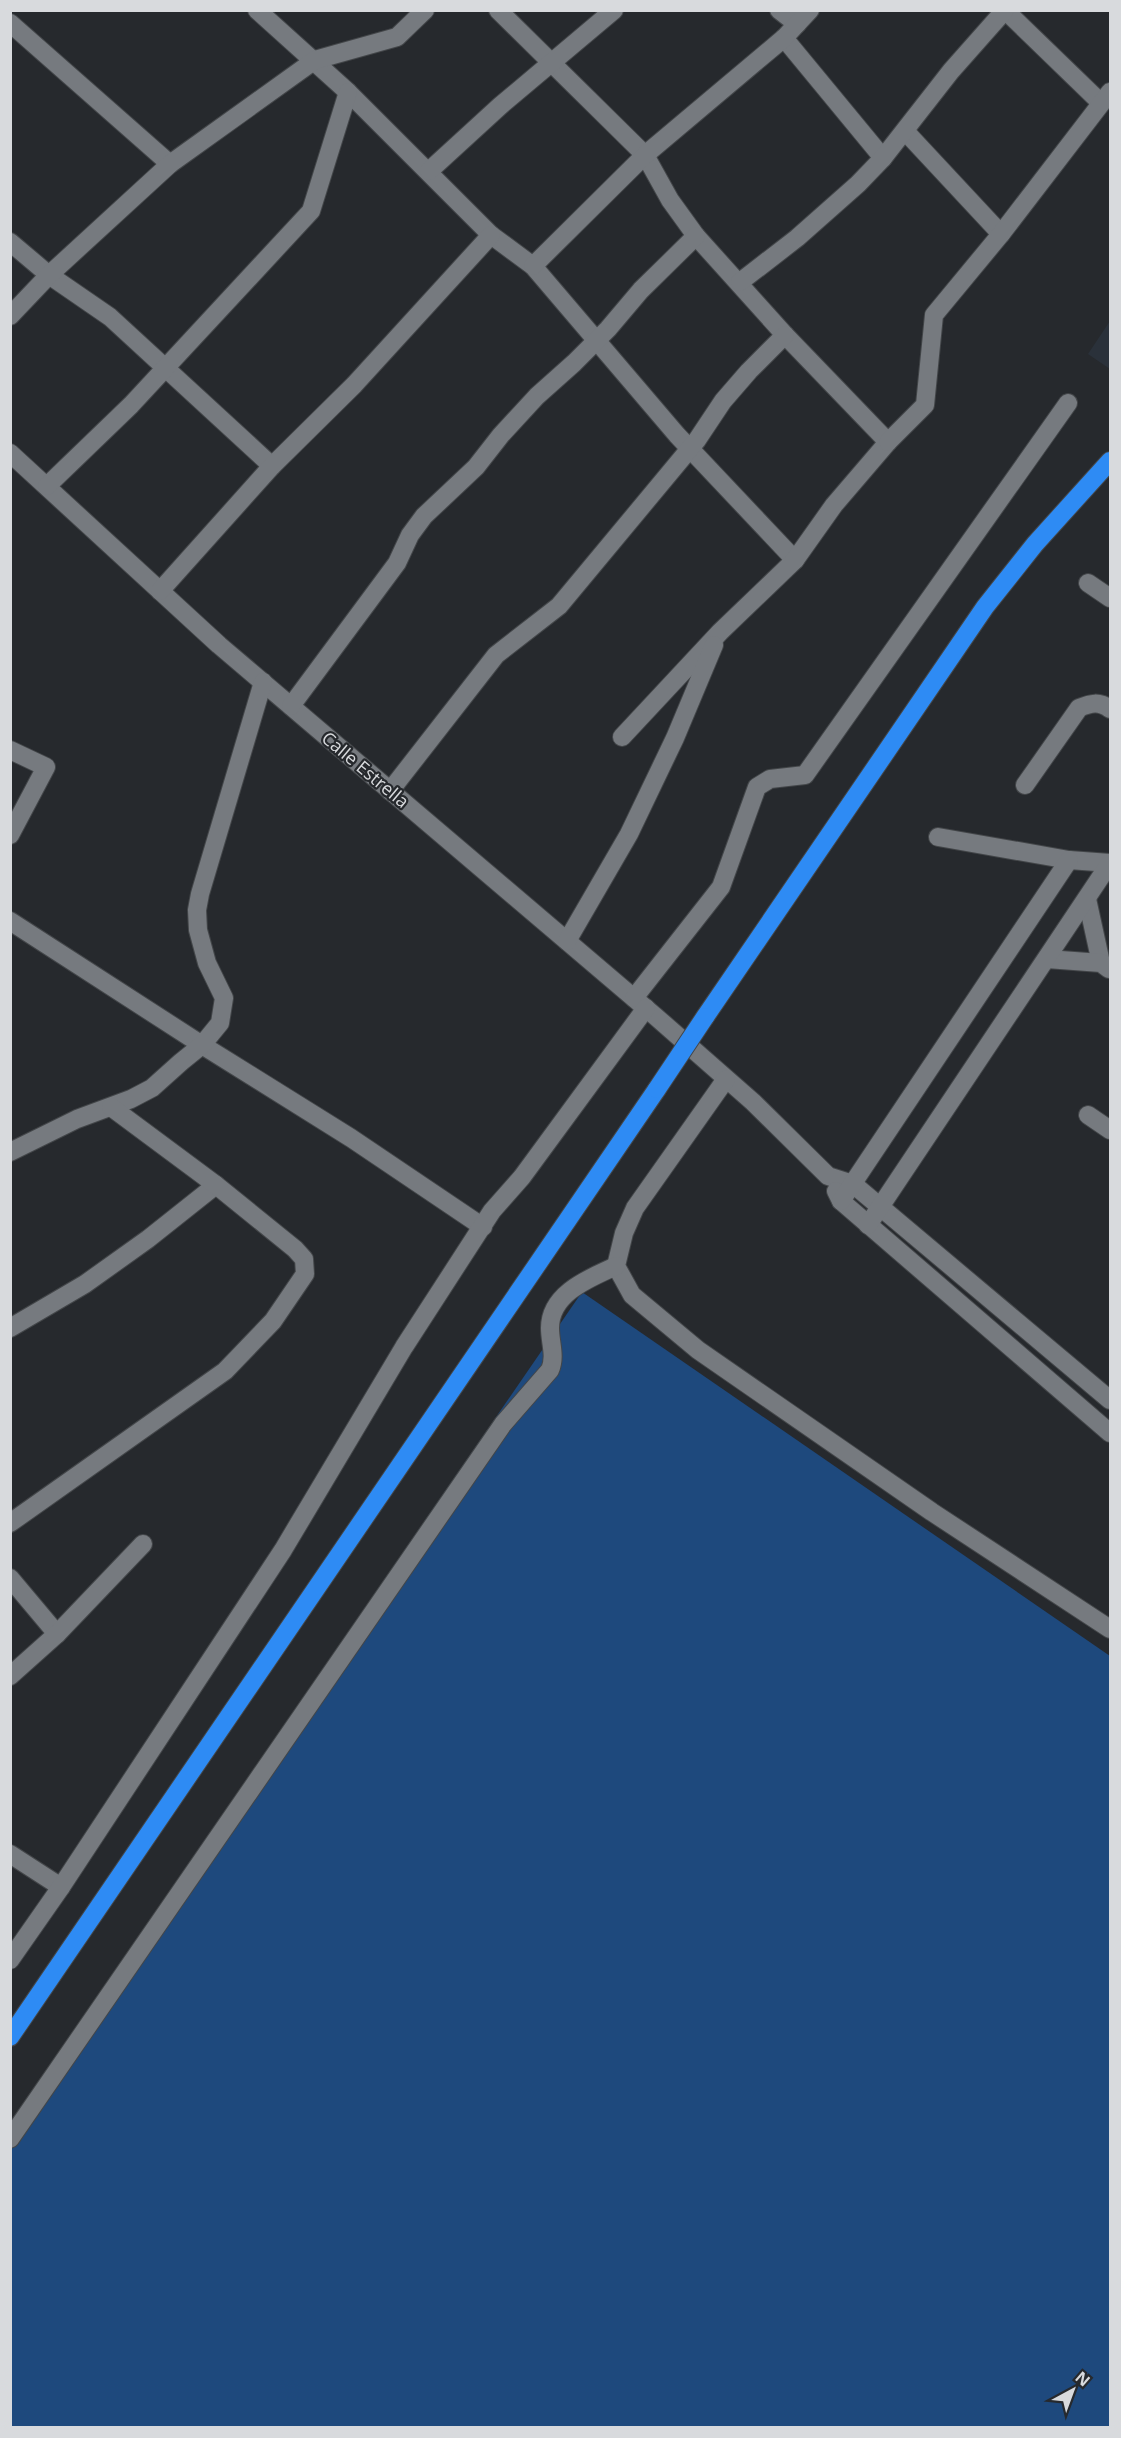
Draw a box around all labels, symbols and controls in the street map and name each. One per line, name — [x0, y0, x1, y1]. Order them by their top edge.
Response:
street label: Calle Estrella — [317, 726, 414, 813]
north arrow — [1043, 2360, 1103, 2420]
text: N — [1071, 2366, 1095, 2391]

